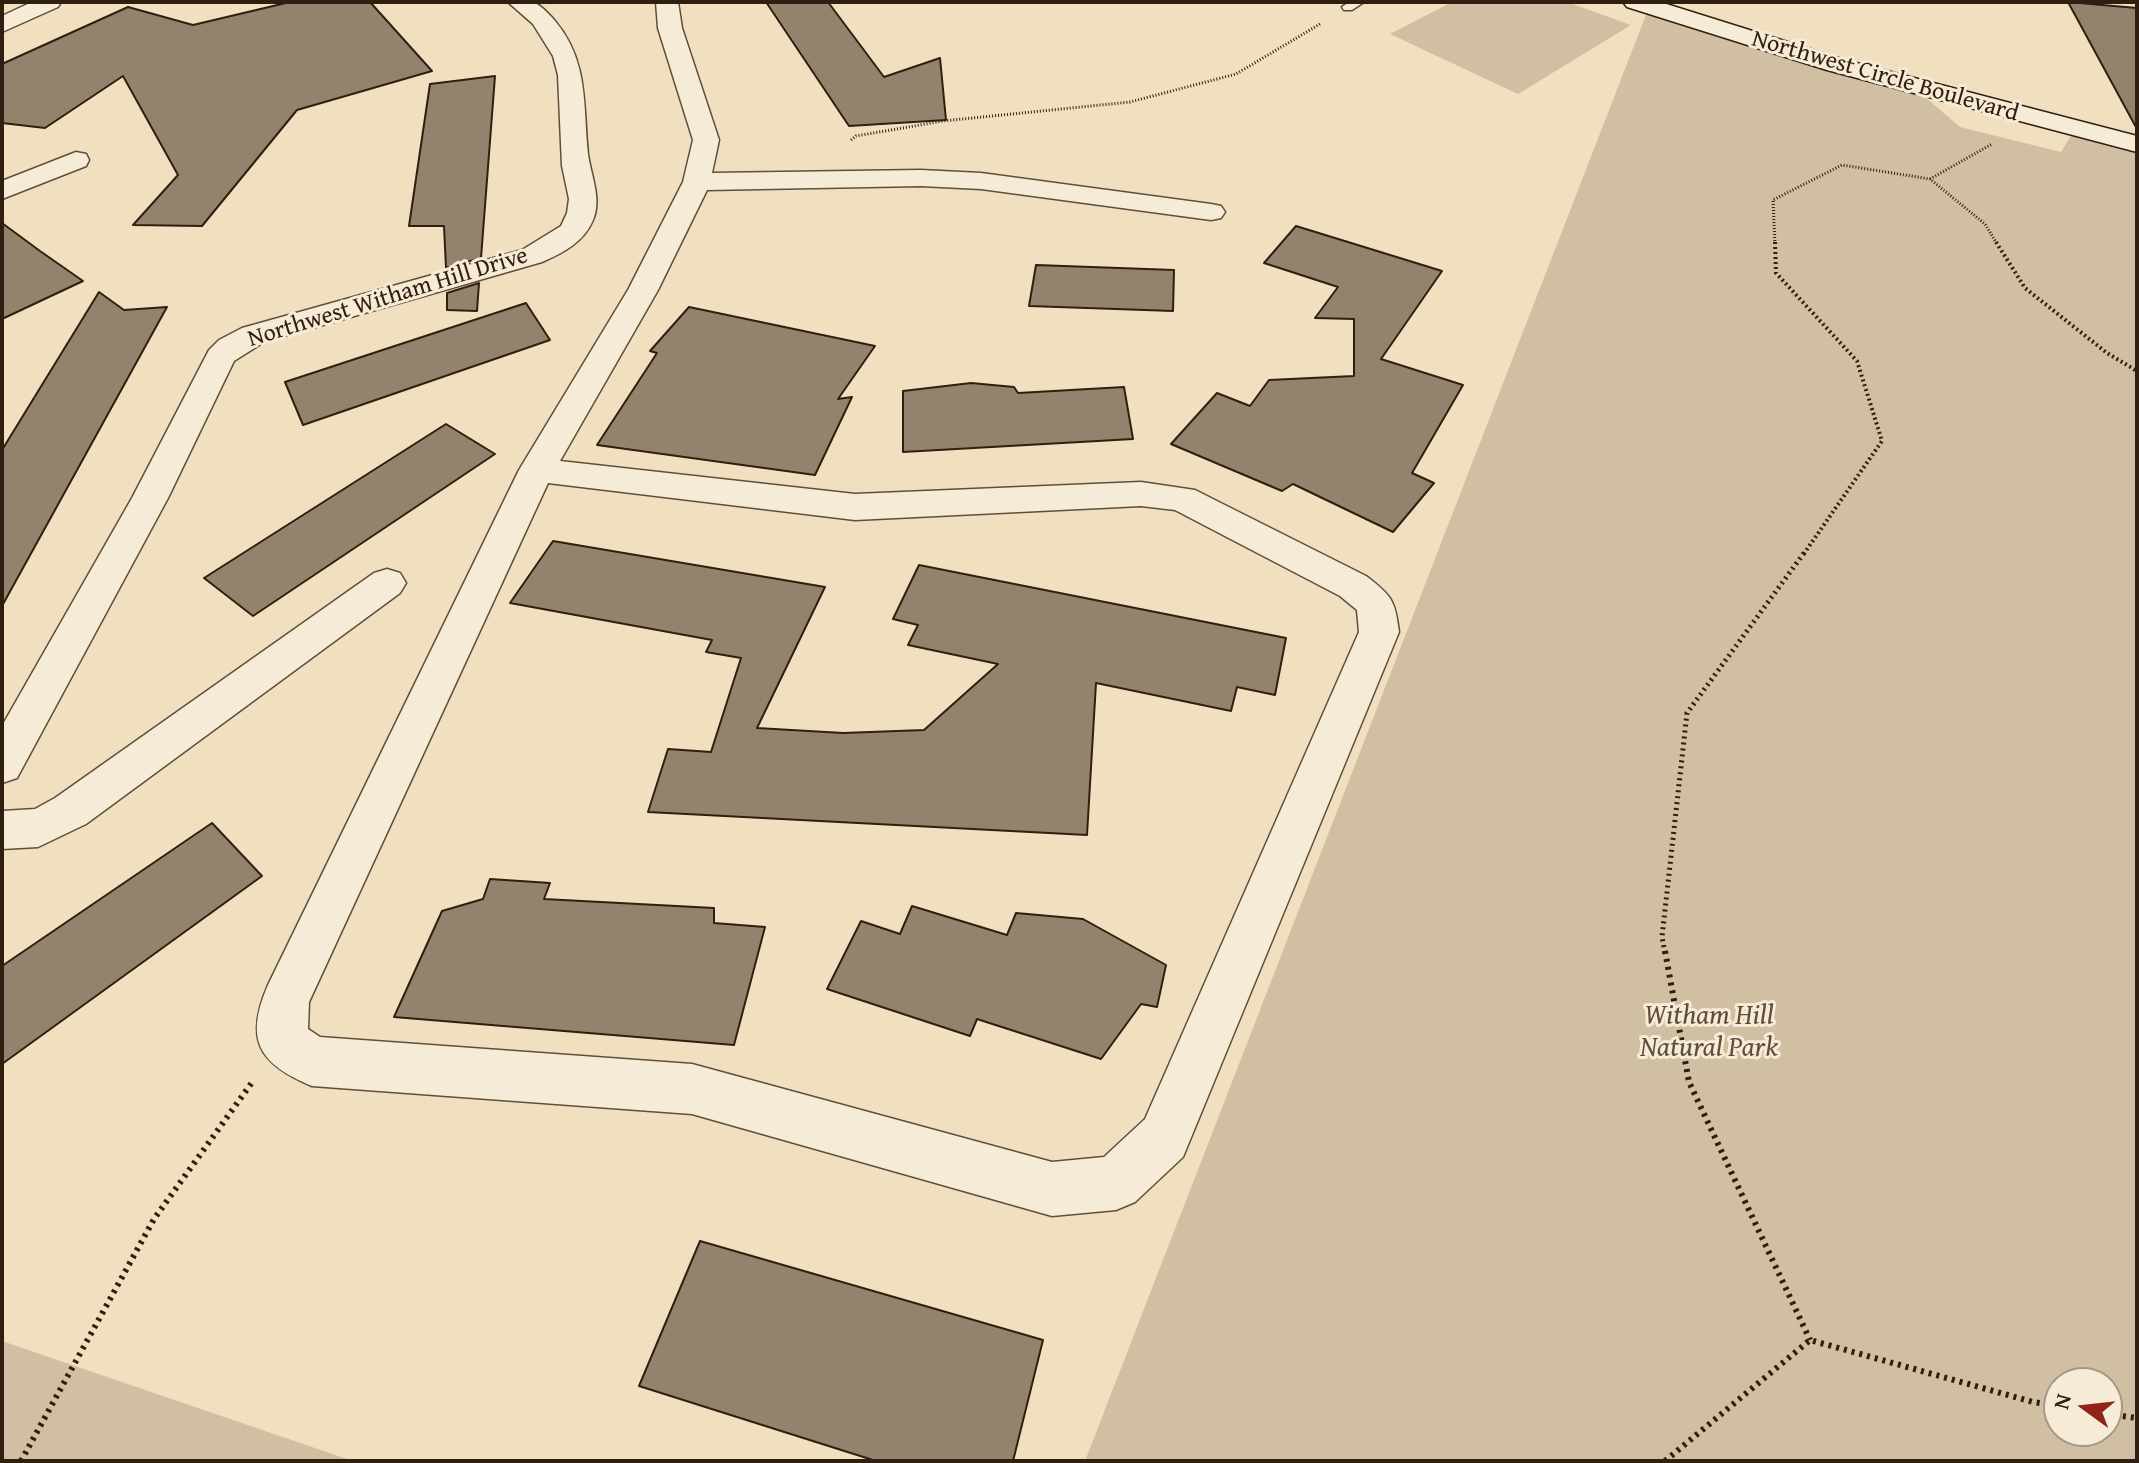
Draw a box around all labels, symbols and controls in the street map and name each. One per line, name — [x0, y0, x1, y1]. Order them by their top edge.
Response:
street label: Northwest Circle Boulevard — [1748, 25, 2022, 129]
street label: Northwest Witham Hill Drive — [244, 242, 532, 354]
park label: Witham Hill Natural Park — [1640, 1000, 1778, 1066]
north arrow — [2043, 1367, 2123, 1447]
text: N — [2044, 1390, 2079, 1413]

